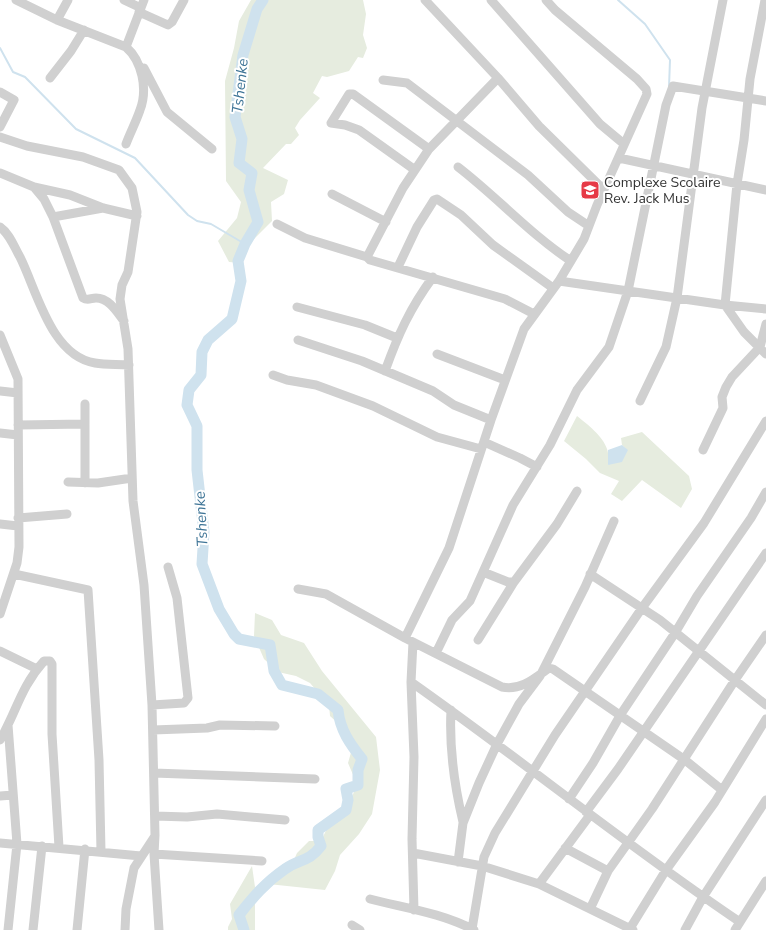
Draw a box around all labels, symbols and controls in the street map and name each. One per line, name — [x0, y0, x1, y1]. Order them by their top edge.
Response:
water label: Tshenke — [227, 57, 253, 115]
place label: Complexe Scolaire Rev. Jack Mus — [604, 173, 720, 208]
school or university icon: Complexe Scolaire Rev. Jack Mus — [579, 179, 601, 201]
water label: Tshenke — [190, 491, 212, 547]

